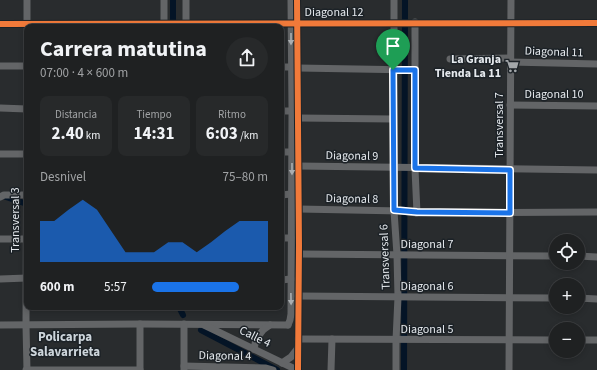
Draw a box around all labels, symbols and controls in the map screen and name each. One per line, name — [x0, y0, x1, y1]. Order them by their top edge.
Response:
street label: Diagonal 12 — [305, 4, 363, 21]
pin — [376, 29, 410, 70]
text: Carrera matutina — [40, 33, 207, 65]
one-way arrow — [288, 33, 294, 46]
icon: arrive — [382, 35, 404, 57]
button: share — [226, 37, 268, 79]
street label: Diagonal 11 — [524, 42, 584, 62]
place label: La Granja Tienda La 11 — [435, 51, 501, 82]
supermarket icon: La Granja Tienda La 11 — [504, 58, 520, 74]
text: 07:00 · 4 × 600 m — [40, 64, 128, 82]
street label: Diagonal 10 — [525, 86, 583, 103]
street label: Transversal 7 — [491, 92, 508, 158]
text: Distancia — [55, 107, 97, 122]
text: Tiempo — [136, 107, 172, 122]
text: Ritmo — [218, 107, 246, 122]
text: 2.40 — [52, 122, 84, 146]
text: 14:31 — [133, 122, 175, 146]
text: 6:03 — [206, 122, 238, 146]
text: km — [84, 128, 100, 143]
text: /km — [238, 128, 258, 143]
street label: Diagonal 9 — [325, 147, 379, 165]
one-way arrow — [289, 163, 295, 176]
text: Desnivel — [40, 168, 86, 186]
text: 75–80 m — [223, 168, 268, 186]
street label: Transversal 3 — [7, 187, 24, 253]
street label: Diagonal 8 — [325, 190, 379, 208]
street label: Transversal 6 — [375, 224, 395, 290]
map controls — [549, 234, 585, 358]
button: locate — [549, 234, 585, 270]
street label: Diagonal 7 — [401, 236, 453, 253]
text: 600 m — [40, 278, 74, 296]
text: 5:57 — [104, 278, 127, 296]
street label: Diagonal 6 — [401, 278, 453, 295]
button: + — [549, 278, 585, 314]
one-way arrow — [288, 293, 294, 306]
street label: Diagonal 5 — [401, 321, 453, 338]
street label: Calle 4 — [236, 322, 274, 352]
button: − — [549, 322, 585, 358]
district label: Policarpa Salavarrieta — [30, 328, 100, 361]
street label: Diagonal 4 — [198, 347, 252, 365]

